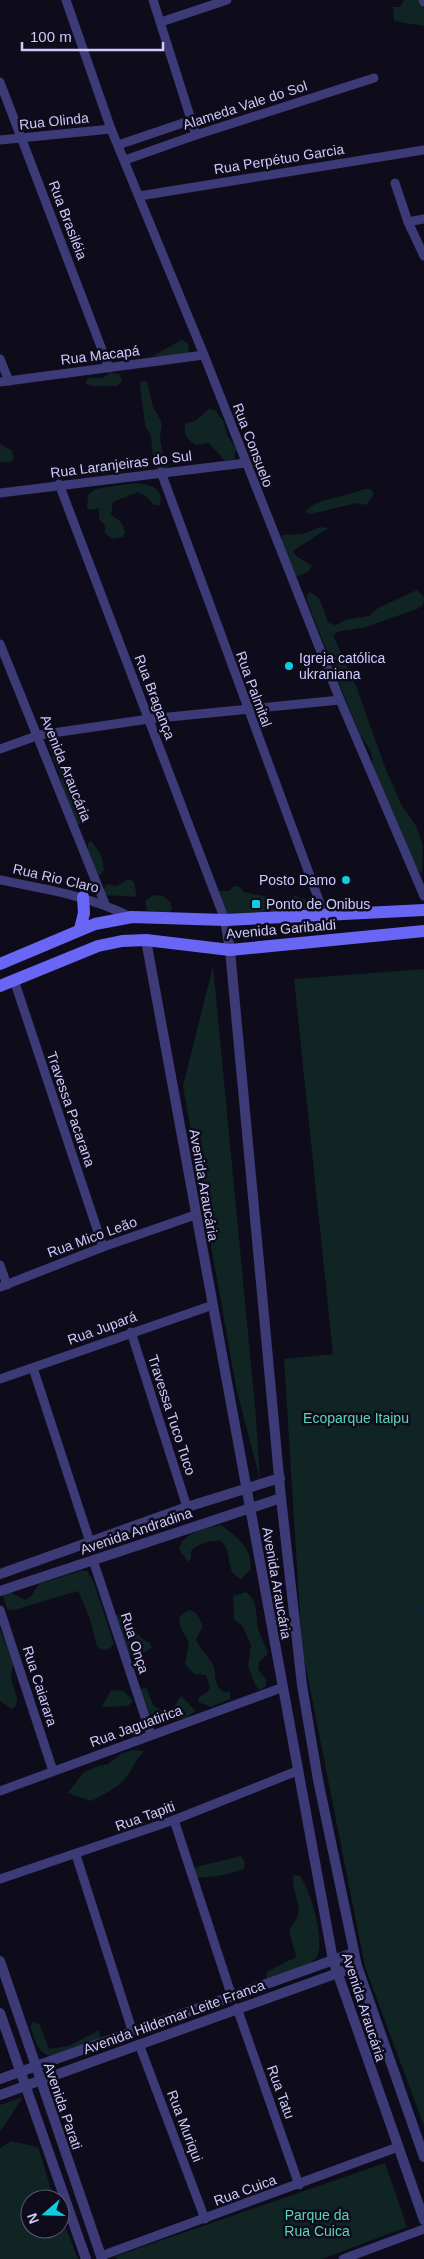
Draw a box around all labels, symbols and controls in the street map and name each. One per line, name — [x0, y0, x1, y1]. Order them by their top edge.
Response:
scale bar — [22, 20, 164, 52]
text: 100 m — [30, 28, 72, 45]
street label: Alameda Vale do Sol — [181, 77, 309, 133]
street label: Rua Olinda — [18, 109, 90, 133]
street label: Rua Perpétuo Garcia — [213, 141, 345, 177]
street label: Rua Brasiléia — [46, 178, 90, 262]
street label: Rua Macapá — [60, 342, 141, 368]
street label: Rua Consuelo — [230, 401, 276, 489]
street label: Rua Laranjeiras do Sul — [49, 447, 193, 481]
street label: Rua Palmital — [233, 649, 275, 729]
place label: Igreja católica ukraniana — [299, 650, 386, 682]
street label: Rua Bragança — [131, 652, 179, 742]
marker: Igreja católica ukraniana — [283, 660, 295, 672]
street label: Avenida Araucária — [37, 712, 95, 824]
street label: Rua Rio Claro — [11, 860, 101, 896]
place label: Posto Damo — [259, 872, 336, 888]
marker: Posto Damo — [340, 874, 352, 886]
place label: Ponto de Onibus — [266, 896, 370, 912]
marker: Ponto de Onibus — [250, 898, 262, 910]
street label: Avenida Garibaldi — [225, 916, 337, 942]
street label: Travessa Pacarana — [44, 1049, 98, 1169]
street label: Avenida Araucária — [186, 1128, 222, 1242]
street label: Rua Mico Leão — [45, 1213, 139, 1261]
street label: Rua Jupará — [65, 1308, 139, 1348]
street label: Travessa Tuco Tuco — [145, 1353, 199, 1477]
park label: Ecoparque Itaipu — [303, 1410, 409, 1426]
street label: Avenida Andradina — [78, 1504, 194, 1558]
street label: Avenida Araucária — [259, 1526, 295, 1640]
street label: Rua Onça — [118, 1611, 152, 1676]
street label: Rua Caiarara — [20, 1644, 61, 1728]
street label: Rua Jaguatirica — [88, 1702, 185, 1750]
street label: Rua Tapiti — [113, 1798, 177, 1834]
street label: Avenida Araucária — [339, 1951, 389, 2064]
street label: Avenida Hildemar Leite Franca — [81, 1977, 267, 2057]
street label: Avenida Parati — [41, 2060, 85, 2152]
street label: Rua Tatu — [264, 2063, 298, 2121]
street label: Rua Muriqui — [164, 2088, 206, 2164]
street label: Rua Cuica — [212, 2171, 279, 2209]
north arrow — [20, 2189, 70, 2239]
park label: Parque da Rua Cuica — [284, 2207, 350, 2239]
text: N — [24, 2211, 42, 2226]

